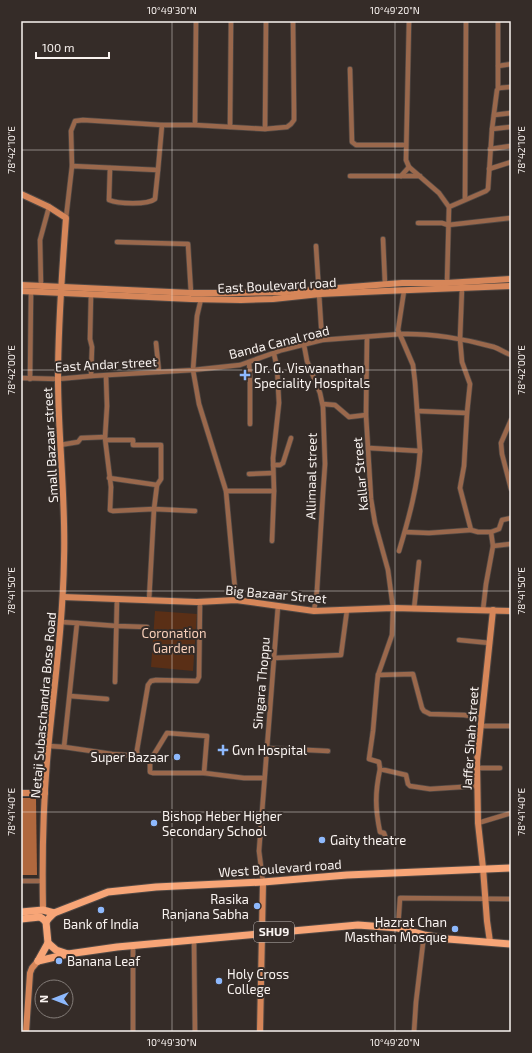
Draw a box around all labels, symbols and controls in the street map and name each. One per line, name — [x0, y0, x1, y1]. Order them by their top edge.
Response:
text: 10°49'30"N — [147, 4, 197, 16]
text: 10°49'20"N — [370, 4, 420, 16]
scale bar — [36, 34, 109, 60]
text: 100 m — [42, 40, 74, 54]
text: 78°42'10"E — [5, 126, 17, 174]
text: 78°42'10"E — [515, 126, 527, 174]
street label: East Boulevard road — [217, 274, 337, 296]
street label: Banda Canal road — [227, 322, 331, 362]
text: 78°42'00"E — [5, 345, 17, 395]
text: 78°42'00"E — [515, 345, 527, 395]
street label: East Andar street — [55, 353, 157, 375]
place label: Dr. G. Viswanathan Speciality Hospitals — [254, 360, 370, 391]
marker: Dr. G. Viswanathan Speciality Hospitals — [239, 369, 251, 381]
street label: Small Bazaar street — [39, 387, 61, 503]
street label: Allimaal street — [302, 433, 320, 519]
street label: Kallar Street — [349, 437, 371, 511]
text: 78°41'50"E — [5, 567, 17, 615]
text: 78°41'50"E — [515, 567, 527, 615]
street label: Big Bazaar Street — [225, 582, 327, 606]
street label: Netaji Subaschandra Bose Road — [27, 611, 59, 799]
park label: Coronation Garden — [141, 625, 207, 656]
street label: Singara Thoppu — [249, 636, 273, 730]
street label: Jaffer Shah street — [458, 686, 482, 790]
place label: Gvn Hospital — [232, 742, 307, 758]
marker: Gvn Hospital — [217, 744, 229, 756]
place label: Super Bazaar — [91, 749, 169, 765]
marker: Super Bazaar — [172, 752, 182, 762]
text: 78°41'40"E — [5, 788, 17, 836]
text: 78°41'40"E — [515, 788, 527, 836]
place label: Bishop Heber Higher Secondary School — [162, 808, 282, 839]
marker: Bishop Heber Higher Secondary School — [149, 818, 159, 828]
place label: Gaity theatre — [330, 832, 406, 848]
marker: Gaity theatre — [317, 835, 327, 845]
street label: West Boulevard road — [218, 856, 342, 880]
place label: Rasika Ranjana Sabha — [162, 891, 249, 922]
marker: Rasika Ranjana Sabha — [252, 901, 262, 911]
marker: Bank of India — [96, 905, 106, 915]
place label: Hazrat Chan Masthan Mosque — [345, 914, 447, 945]
place label: Bank of India — [63, 916, 139, 932]
road number: SHU9 — [254, 922, 294, 942]
marker: Hazrat Chan Masthan Mosque — [450, 924, 460, 934]
place label: Banana Leaf — [67, 953, 141, 969]
marker: Banana Leaf — [54, 956, 64, 966]
place label: Holy Cross College — [227, 966, 289, 997]
marker: Holy Cross College — [214, 976, 224, 986]
north arrow — [34, 979, 74, 1019]
text: N — [37, 995, 50, 1003]
text: 10°49'30"N — [147, 1036, 197, 1048]
text: 10°49'20"N — [370, 1036, 420, 1048]

